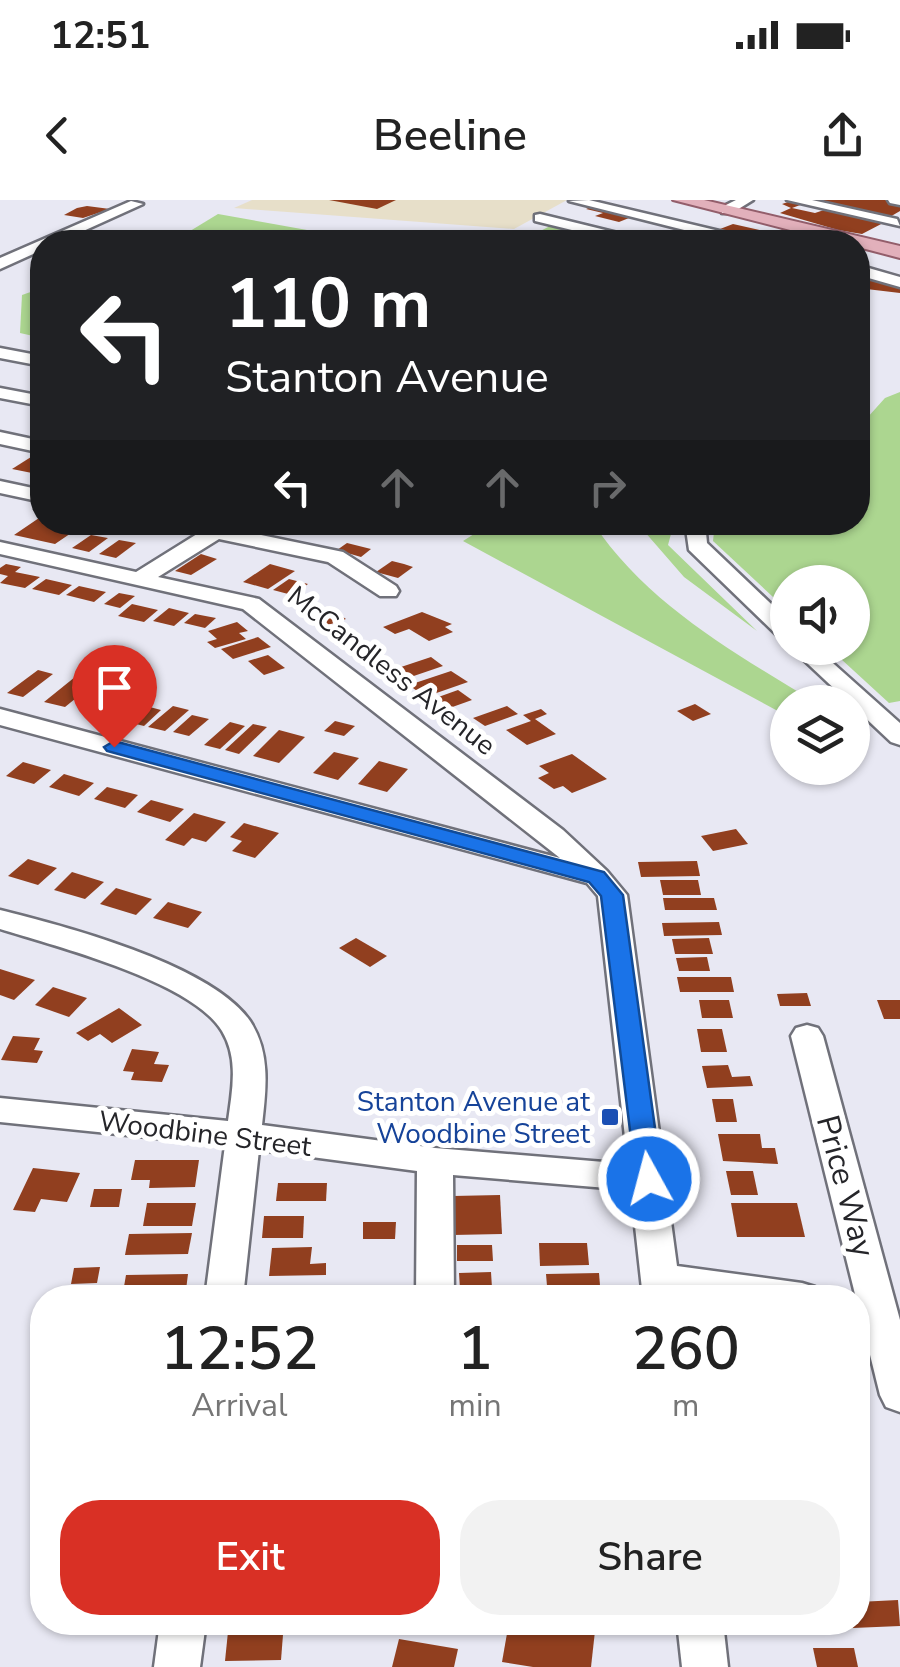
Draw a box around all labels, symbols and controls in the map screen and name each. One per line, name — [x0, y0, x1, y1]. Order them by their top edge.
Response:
text: 12:51 — [50, 10, 151, 61]
text: Beeline — [373, 105, 527, 166]
icon: back — [30, 108, 85, 163]
icon: share — [815, 108, 870, 163]
text: 110 m — [225, 256, 431, 352]
icon: left — [60, 270, 190, 400]
text: Stanton Avenue — [225, 347, 549, 408]
icon: left — [265, 460, 320, 515]
icon: ahead — [370, 460, 425, 515]
icon: ahead — [475, 460, 530, 515]
icon: right — [580, 460, 635, 515]
map controls — [770, 565, 870, 785]
button: sound — [770, 565, 870, 665]
street label: McCandless Avenue — [279, 577, 503, 764]
pin — [72, 645, 157, 748]
icon: arrive — [87, 660, 142, 715]
button: layers — [770, 685, 870, 785]
place label: Stanton Avenue at Woodbine Street — [357, 1083, 590, 1153]
street label: Woodbine Street — [96, 1102, 314, 1166]
marker: Stanton Avenue at Woodbine Street — [599, 1106, 621, 1128]
street label: Price Way — [806, 1110, 885, 1262]
position arrow — [597, 1127, 701, 1231]
text: 12:52 — [160, 1308, 318, 1390]
text: 1 — [457, 1308, 493, 1390]
text: 260 — [632, 1308, 740, 1390]
text: Arrival — [191, 1384, 287, 1427]
text: min — [449, 1384, 502, 1427]
text: m — [672, 1384, 700, 1427]
button: Exit — [60, 1500, 440, 1615]
button: Share — [460, 1500, 840, 1615]

